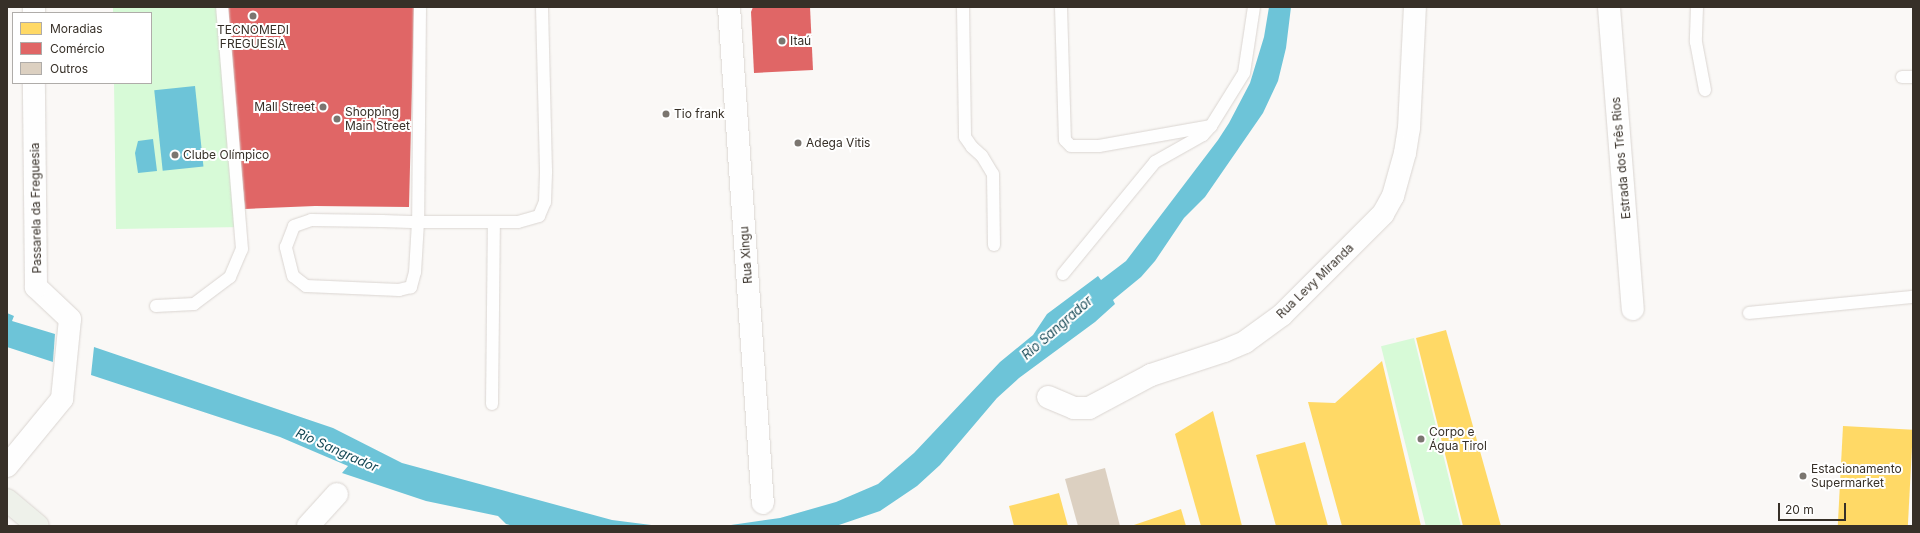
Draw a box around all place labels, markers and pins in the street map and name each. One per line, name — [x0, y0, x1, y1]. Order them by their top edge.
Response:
marker: TECNOMEDI FREGUESIA — [248, 11, 258, 21]
place label: TECNOMEDI FREGUESIA — [217, 23, 289, 51]
place label: Itaú — [790, 34, 811, 48]
marker: Itaú — [777, 36, 787, 46]
place label: Mall Street — [254, 100, 315, 114]
marker: Mall Street — [318, 102, 328, 112]
place label: Shopping Main Street — [345, 105, 410, 133]
place label: Tio frank — [674, 107, 725, 121]
marker: Tio frank — [661, 109, 671, 119]
marker: Shopping Main Street — [332, 114, 342, 124]
place label: Adega Vitis — [806, 136, 870, 150]
marker: Adega Vitis — [793, 138, 803, 148]
place label: Clube Olímpico — [183, 148, 269, 162]
marker: Clube Olímpico — [170, 150, 180, 160]
place label: Corpo e Água Tirol — [1429, 425, 1487, 453]
marker: Corpo e Água Tirol — [1416, 434, 1426, 444]
place label: Estacionamento Supermarket — [1811, 462, 1902, 490]
marker: Estacionamento Supermarket — [1798, 471, 1808, 481]

